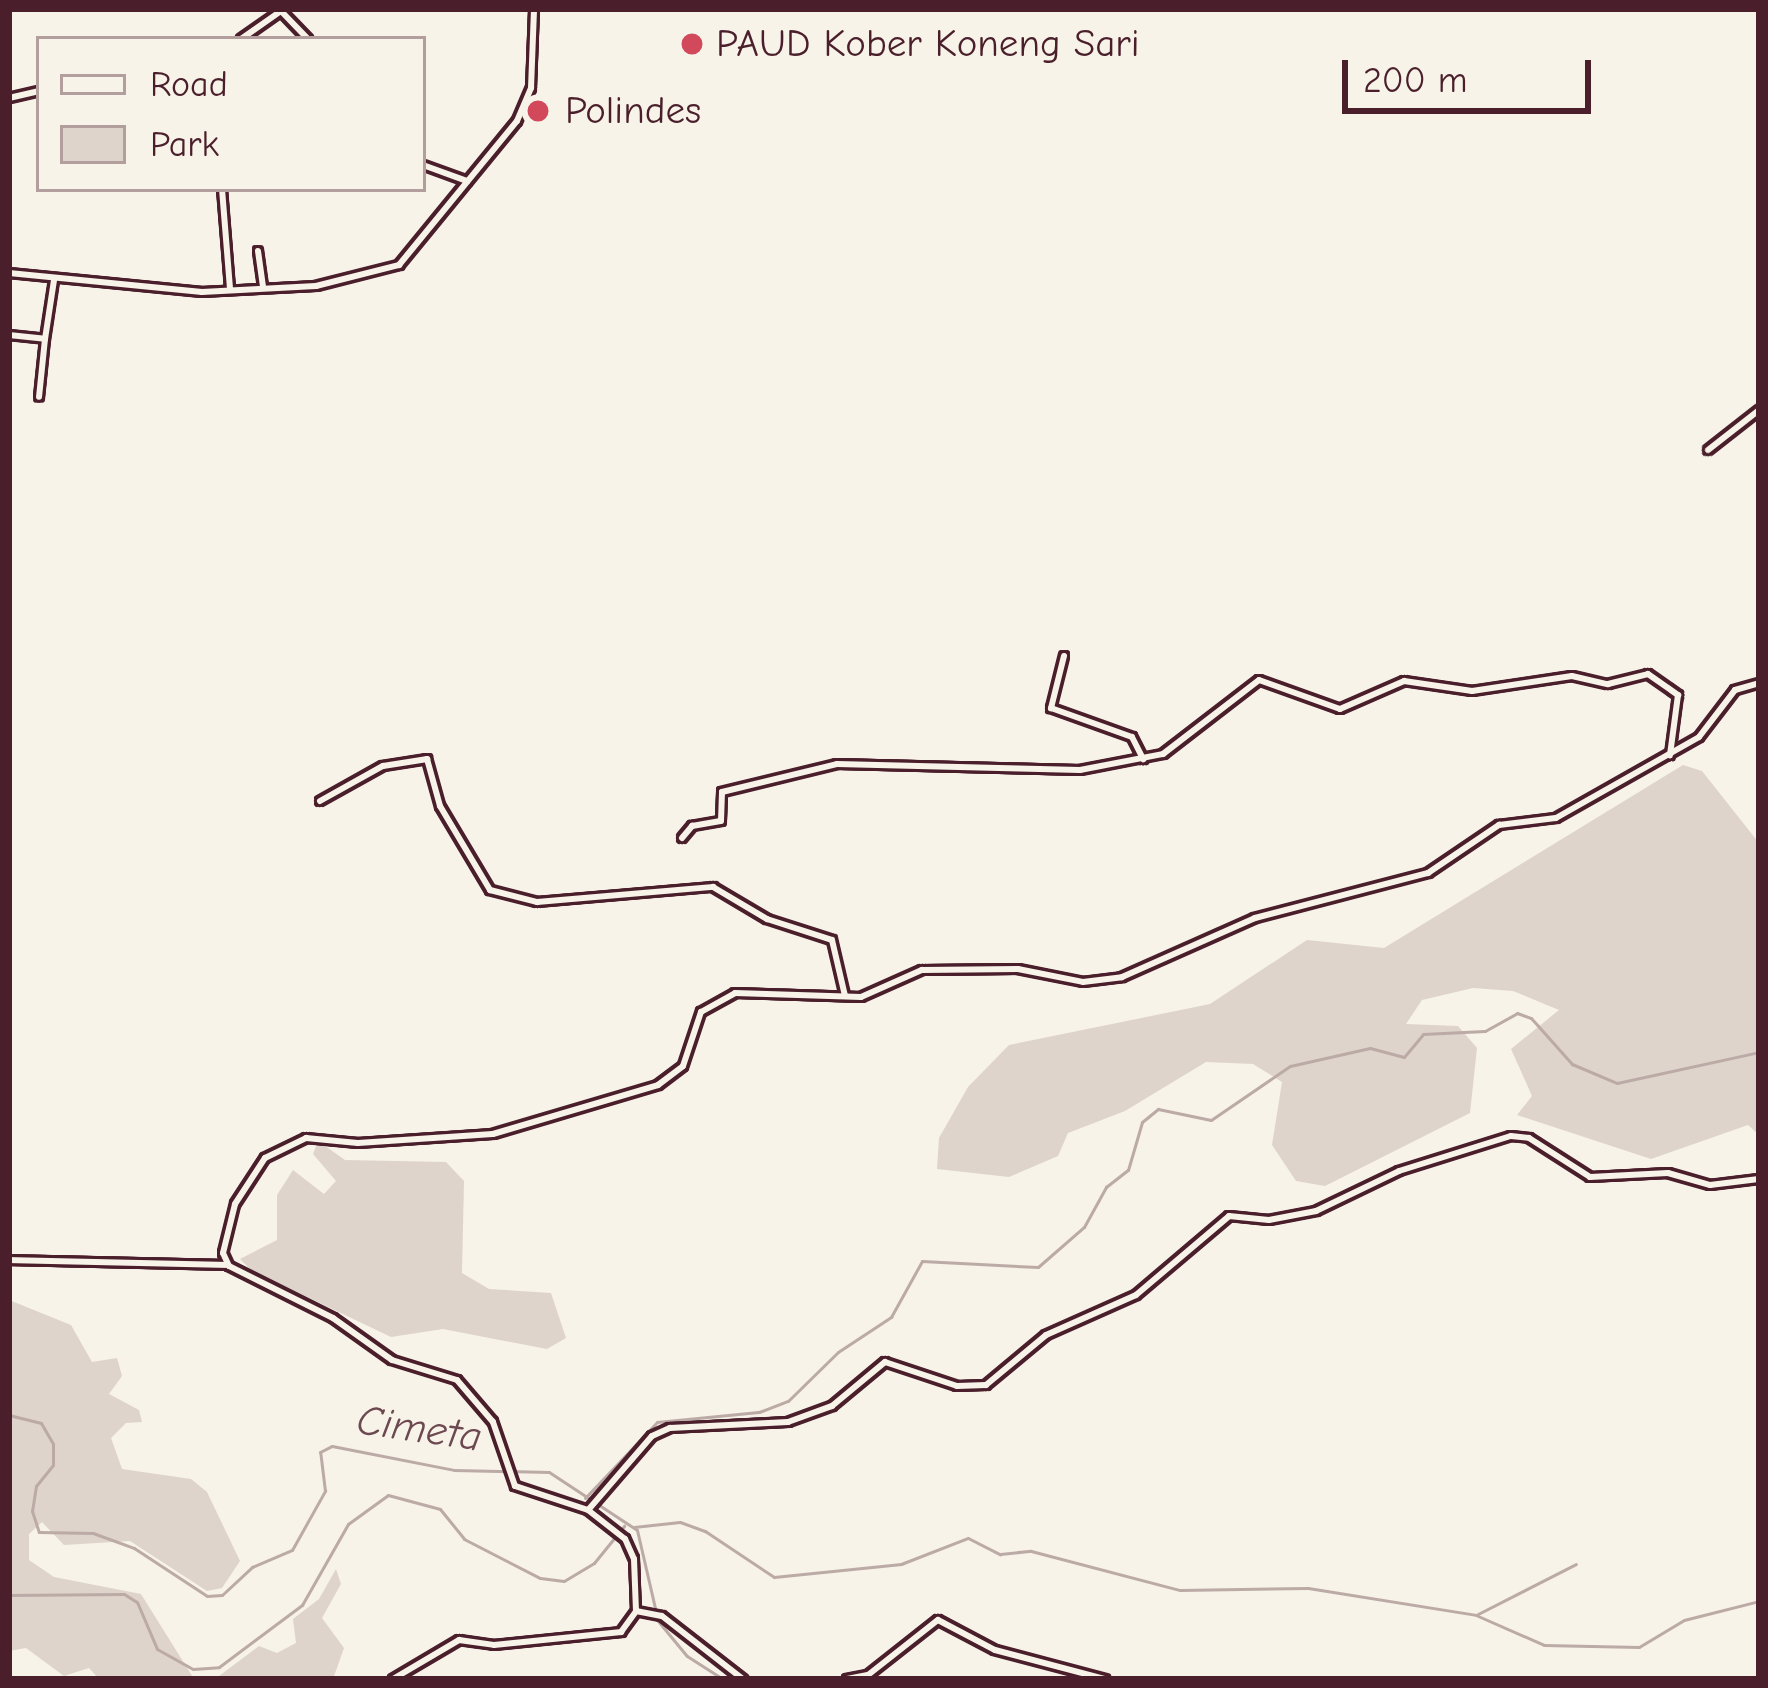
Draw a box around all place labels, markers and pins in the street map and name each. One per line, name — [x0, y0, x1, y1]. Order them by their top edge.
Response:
place label: PAUD Kober Koneng Sari — [716, 21, 1140, 67]
marker: PAUD Kober Koneng Sari — [679, 31, 705, 57]
place label: Polindes — [565, 88, 701, 134]
marker: Polindes — [522, 95, 554, 127]

